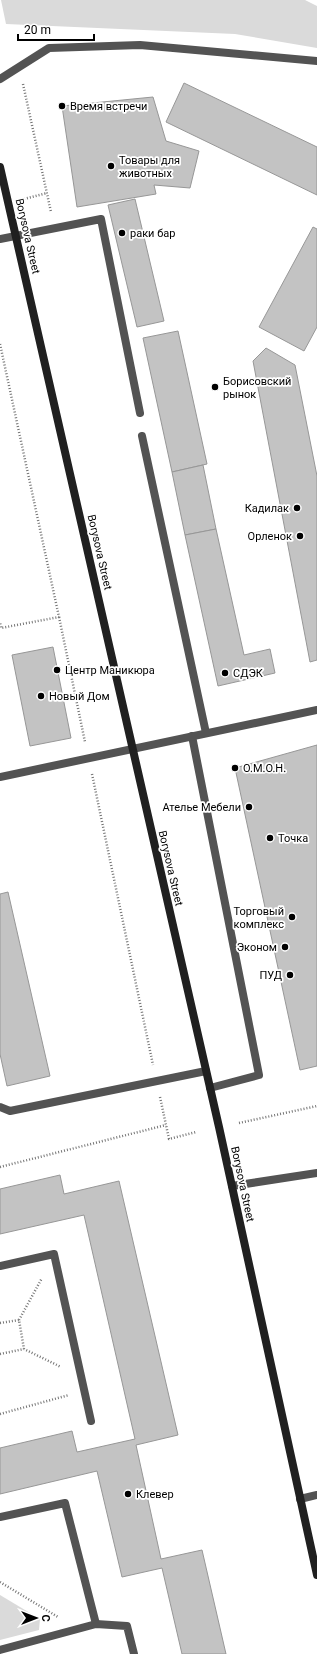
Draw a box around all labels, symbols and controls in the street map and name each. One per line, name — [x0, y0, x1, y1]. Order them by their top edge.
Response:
scale bar — [18, 16, 94, 42]
text: 20 m — [24, 23, 51, 37]
place label: Время встречи — [70, 100, 147, 113]
marker: Время встречи — [57, 101, 67, 111]
place label: Товары для животных — [119, 154, 180, 180]
marker: Товары для животных — [106, 161, 116, 171]
street label: Borysova Street — [13, 197, 43, 275]
place label: раки бар — [130, 227, 175, 240]
marker: раки бар — [117, 228, 127, 238]
place label: Борисовский рынок — [223, 375, 291, 401]
marker: Борисовский рынок — [210, 382, 220, 392]
place label: Кадилак — [245, 502, 289, 515]
marker: Кадилак — [292, 503, 302, 513]
street label: Borysova Street — [85, 513, 115, 591]
place label: Орленок — [248, 530, 292, 543]
marker: Орленок — [295, 531, 305, 541]
place label: Центр Маникюра — [65, 664, 155, 677]
marker: Центр Маникюра — [52, 665, 62, 675]
place label: СДЭК — [233, 667, 264, 680]
marker: СДЭК — [220, 668, 230, 678]
place label: Новый Дом — [49, 690, 110, 703]
marker: Новый Дом — [36, 691, 46, 701]
place label: О.М.О.Н. — [243, 762, 286, 775]
marker: О.М.О.Н. — [230, 763, 240, 773]
place label: Ателье Мебели — [162, 801, 241, 814]
marker: Ателье Мебели — [244, 802, 254, 812]
street label: Borysova Street — [156, 829, 186, 907]
place label: Точка — [278, 832, 308, 845]
marker: Точка — [265, 833, 275, 843]
place label: Торговый комплекс — [234, 905, 284, 931]
marker: Торговый комплекс — [287, 912, 297, 922]
place label: Эконом — [237, 941, 277, 954]
marker: Эконом — [280, 942, 290, 952]
place label: ПУД — [259, 969, 282, 982]
marker: ПУД — [285, 970, 295, 980]
street label: Borysova Street — [228, 1145, 257, 1224]
place label: Клевер — [136, 1488, 174, 1501]
marker: Клевер — [123, 1489, 133, 1499]
north arrow — [16, 1598, 56, 1638]
text: С — [39, 1614, 52, 1622]

